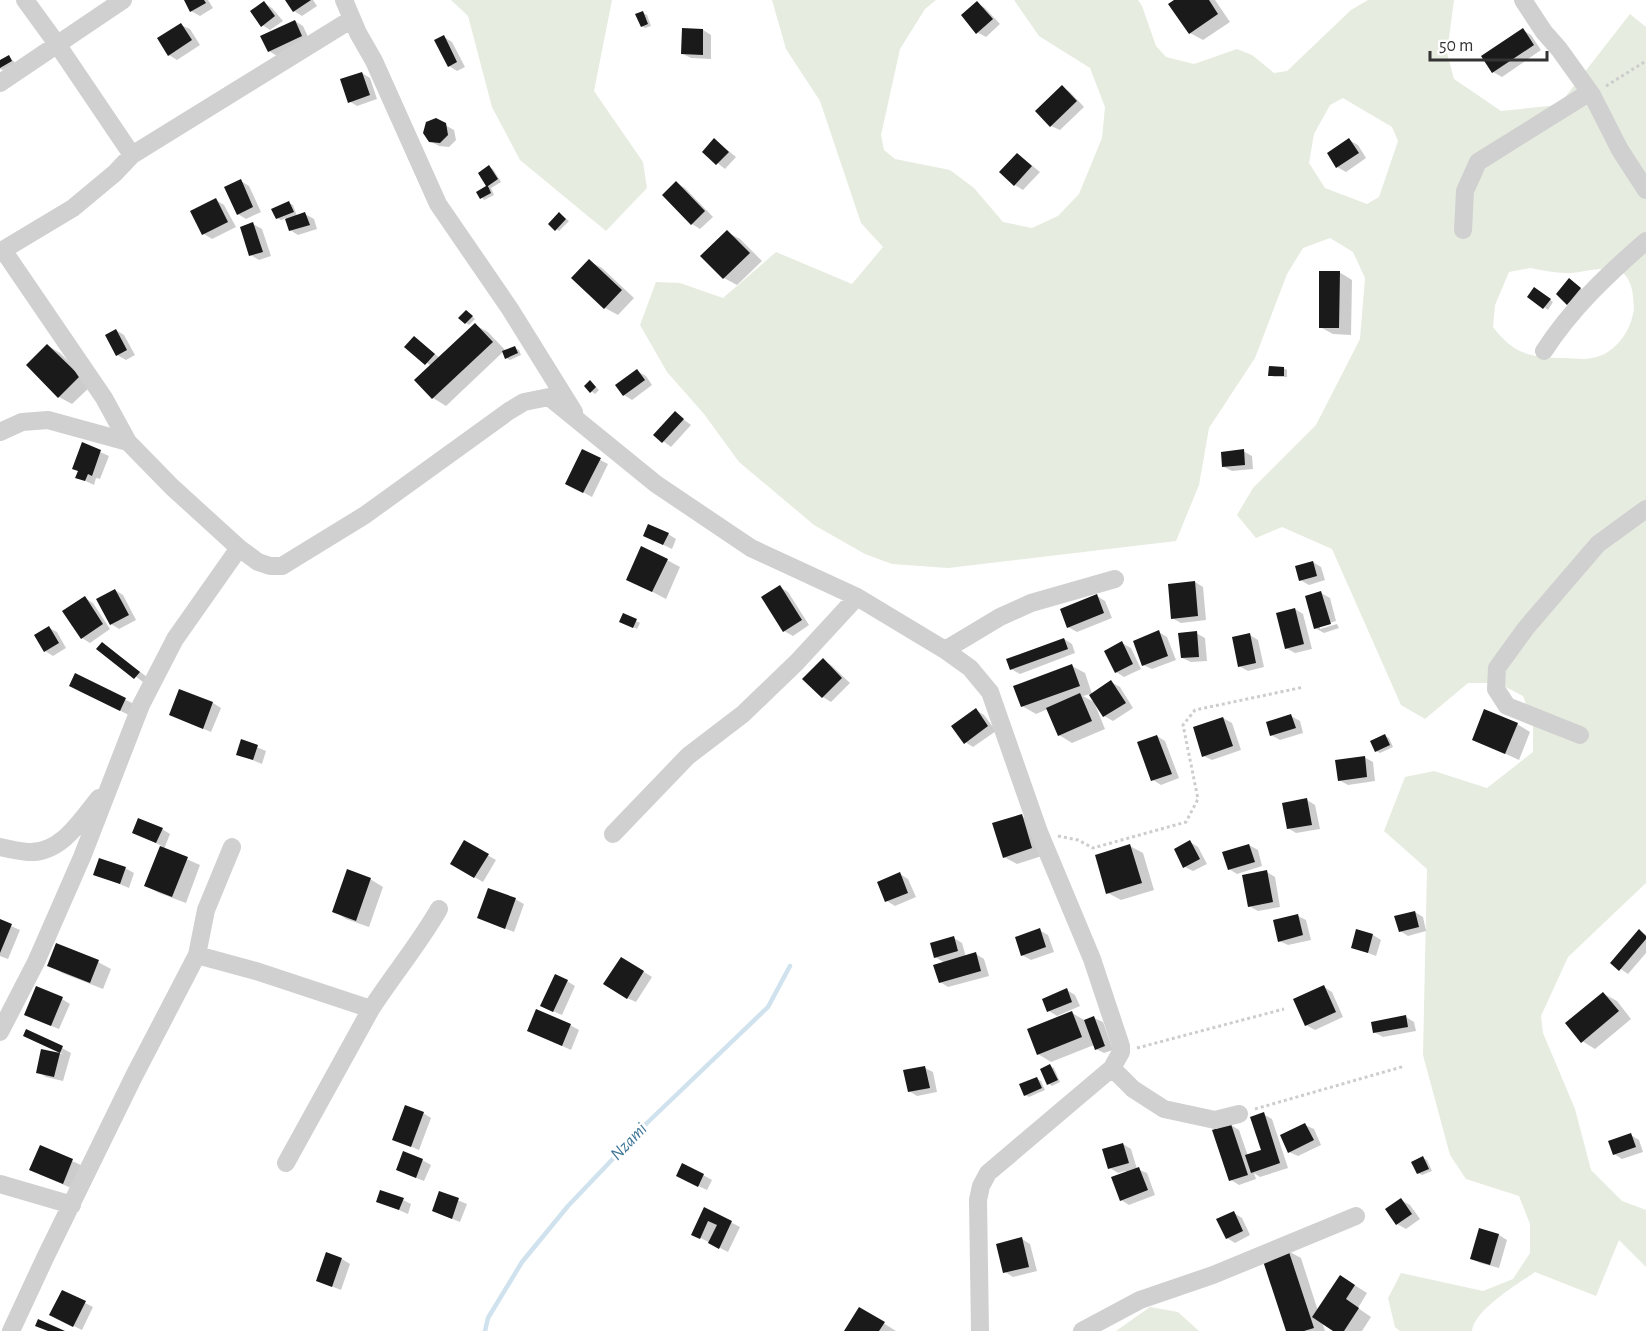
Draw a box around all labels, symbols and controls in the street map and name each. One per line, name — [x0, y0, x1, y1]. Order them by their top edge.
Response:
scale bar — [1430, 24, 1547, 62]
text: 50 m — [1439, 37, 1473, 55]
water label: Nzami — [607, 1120, 651, 1164]

